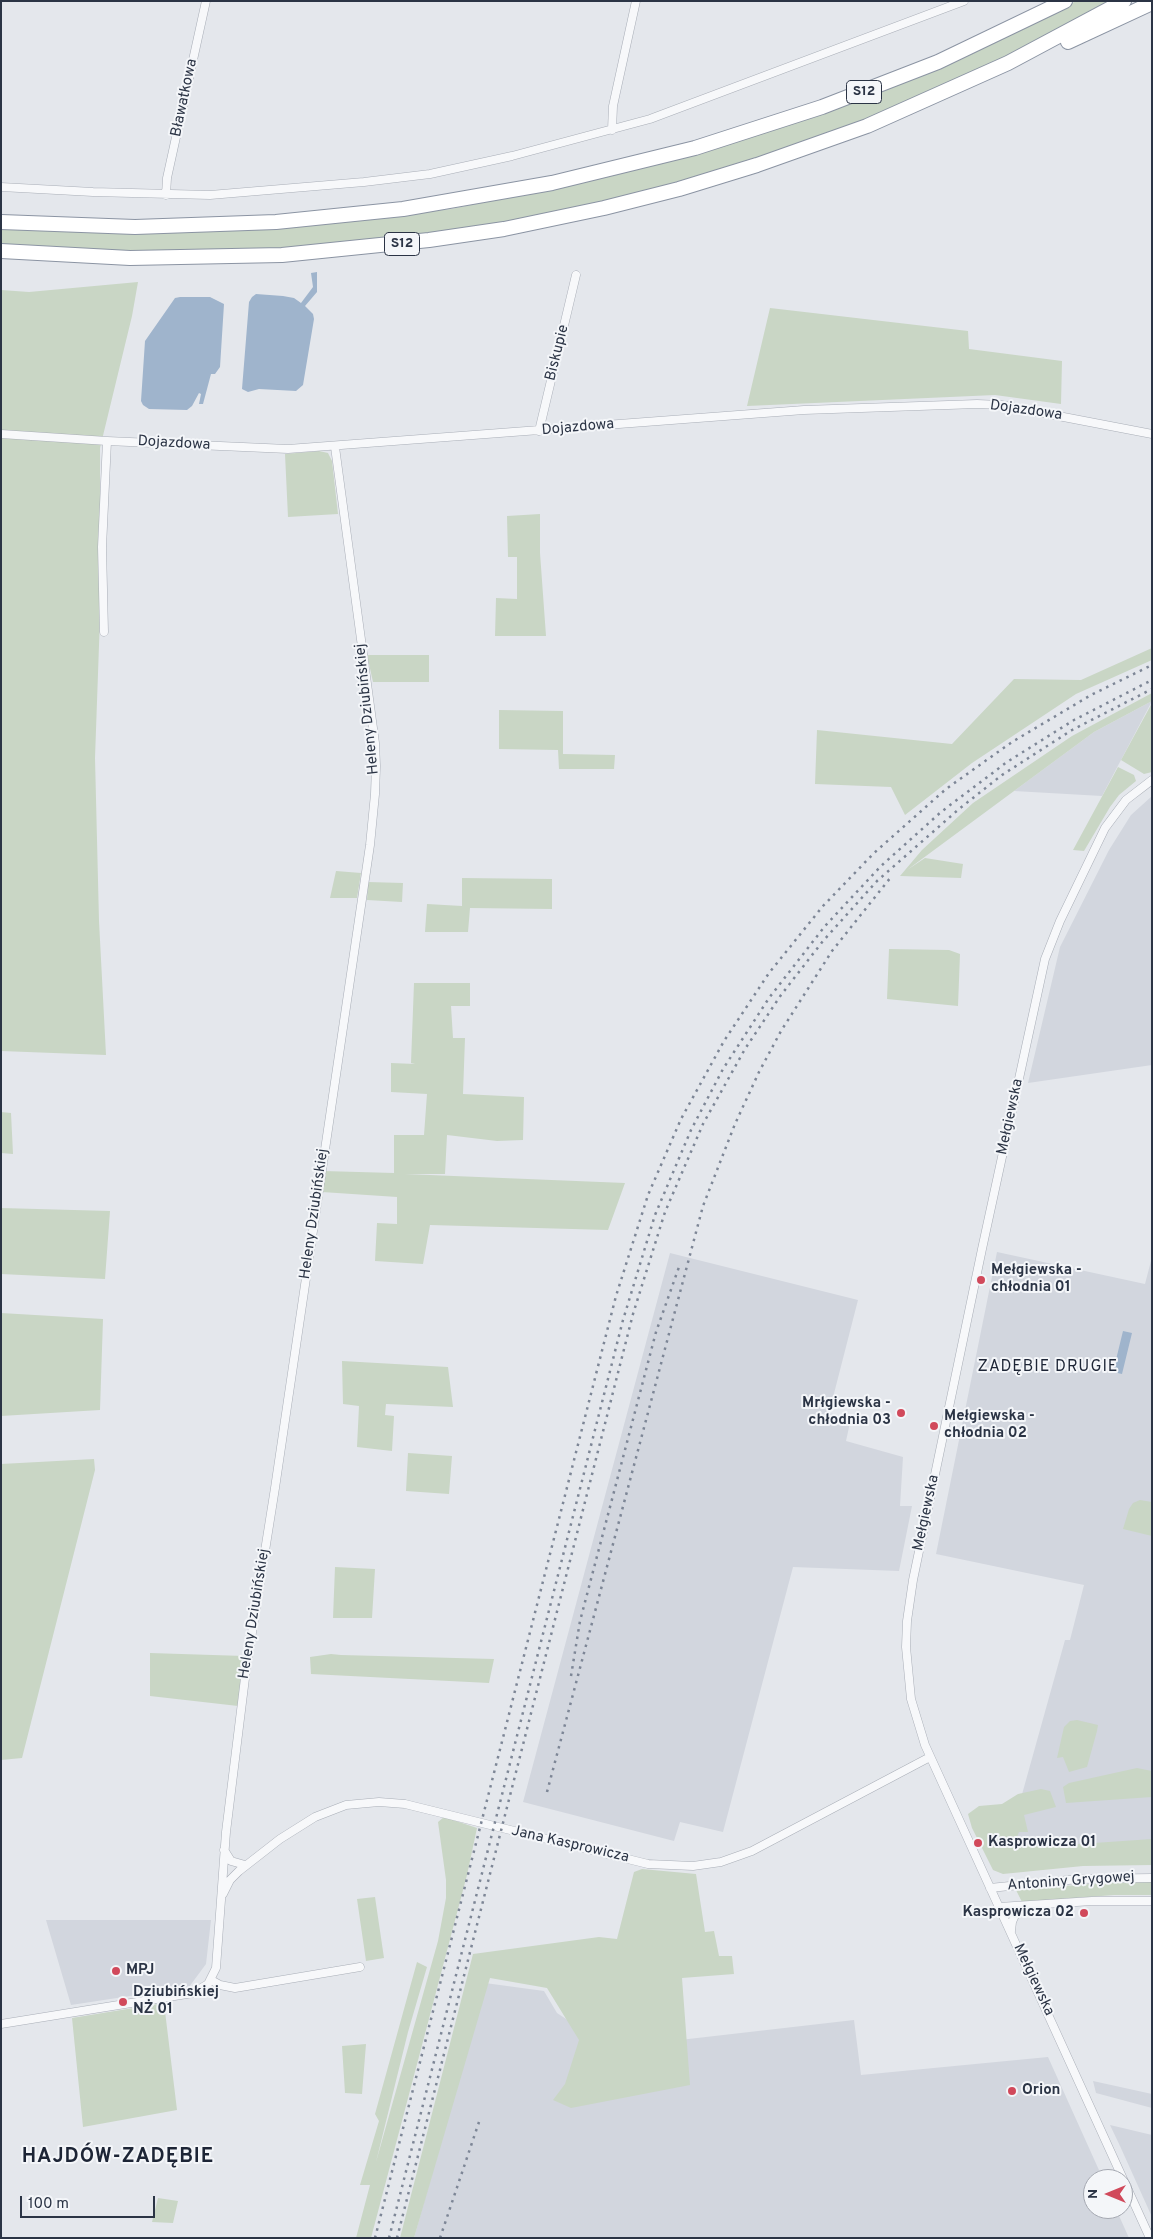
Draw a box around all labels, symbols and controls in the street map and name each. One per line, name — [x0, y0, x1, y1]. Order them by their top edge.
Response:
street label: Bławatkowa — [168, 57, 202, 139]
road number: S12 — [846, 80, 882, 104]
road number: S12 — [384, 232, 420, 255]
street label: Biskupie — [542, 323, 574, 383]
street label: Dojazdowa — [989, 397, 1063, 425]
street label: Dojazdowa — [541, 416, 615, 440]
street label: Dojazdowa — [137, 433, 211, 455]
street label: Heleny Dziubińskiej — [352, 643, 384, 775]
street label: Mełgiewska — [994, 1077, 1028, 1157]
street label: Heleny Dziubińskiej — [297, 1147, 333, 1281]
place label: Mełgiewska - chłodnia 01 — [991, 1262, 1082, 1297]
marker: Mełgiewska - chłodnia 01 — [975, 1274, 987, 1286]
district label: ZADĘBIE DRUGIE — [976, 1358, 1120, 1378]
place label: Mrłgiewska - chłodnia 03 — [802, 1395, 891, 1430]
marker: Mrłgiewska - chłodnia 03 — [895, 1407, 907, 1419]
place label: Mełgiewska - chłodnia 02 — [944, 1408, 1035, 1443]
marker: Mełgiewska - chłodnia 02 — [928, 1420, 940, 1432]
street label: Mełgiewska — [910, 1473, 944, 1553]
street label: Heleny Dziubińskiej — [236, 1548, 274, 1680]
street label: Jana Kasprowicza — [509, 1823, 631, 1867]
place label: Kasprowicza 01 — [988, 1834, 1096, 1852]
marker: Kasprowicza 01 — [972, 1837, 984, 1849]
street label: Antoniny Grygowej — [1007, 1869, 1135, 1895]
place label: Kasprowicza 02 — [963, 1904, 1074, 1922]
marker: Kasprowicza 02 — [1078, 1907, 1090, 1919]
street label: Mełgiewska — [1008, 1941, 1058, 2019]
place label: MPJ — [126, 1962, 154, 1980]
marker: MPJ — [110, 1965, 122, 1977]
place label: Dziubińskiej NŻ 01 — [133, 1984, 219, 2019]
marker: Dziubińskiej NŻ 01 — [117, 1996, 129, 2008]
place label: Orion — [1022, 2082, 1060, 2100]
marker: Orion — [1006, 2085, 1018, 2097]
district label: HAJDÓW-ZADĘBIE — [20, 2146, 216, 2170]
north arrow — [1083, 2169, 1133, 2219]
scale bar — [22, 2186, 158, 2218]
text: N — [1085, 2189, 1102, 2199]
text: 100 m — [28, 2195, 69, 2214]

